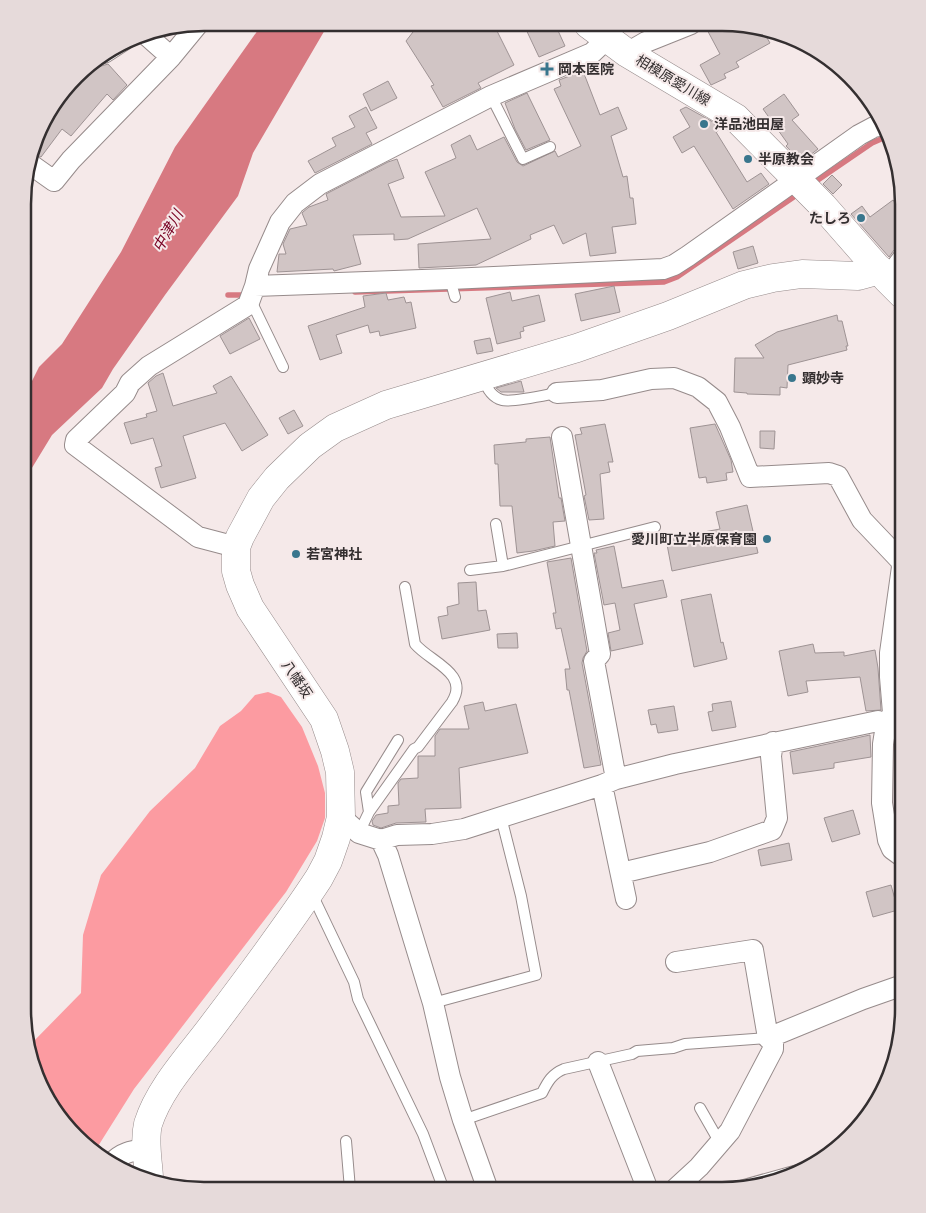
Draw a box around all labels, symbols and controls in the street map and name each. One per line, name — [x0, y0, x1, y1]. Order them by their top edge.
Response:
street label: 相模原愛川線 — [632, 50, 714, 110]
place label: 岡本医院 — [558, 59, 614, 79]
marker: 岡本医院 — [540, 62, 554, 76]
place label: 洋品池田屋 — [714, 114, 784, 134]
marker: 洋品池田屋 — [698, 118, 710, 130]
place label: 半原教会 — [758, 149, 814, 169]
marker: 半原教会 — [742, 153, 754, 165]
water label: 中津川 — [147, 204, 190, 256]
place label: たしろ — [809, 208, 851, 228]
marker: たしろ — [855, 212, 867, 224]
place label: 顕妙寺 — [802, 368, 844, 388]
marker: 顕妙寺 — [786, 372, 798, 384]
place label: 愛川町立半原保育園 — [631, 529, 757, 549]
marker: 愛川町立半原保育園 — [761, 533, 773, 545]
place label: 若宮神社 — [306, 544, 362, 564]
marker: 若宮神社 — [290, 548, 302, 560]
street label: 八幡坂 — [277, 656, 317, 702]

